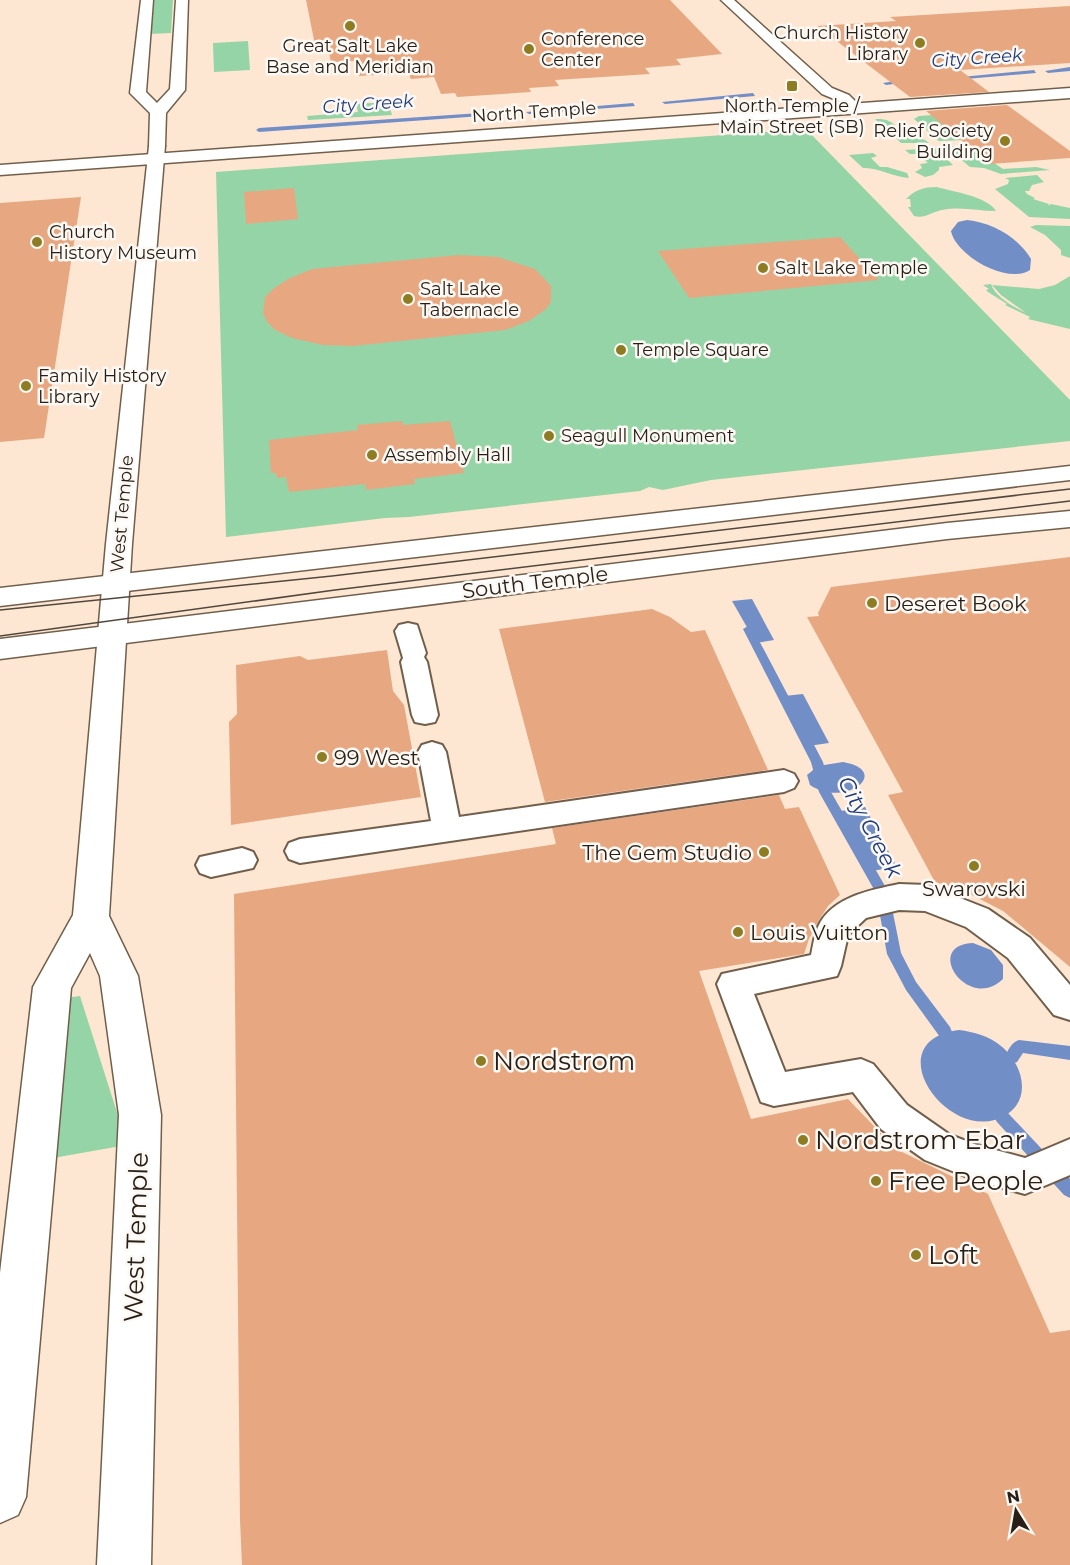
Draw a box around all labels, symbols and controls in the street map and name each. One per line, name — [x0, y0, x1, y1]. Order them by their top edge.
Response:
marker: Great Salt Lake Base and Meridian — [343, 19, 357, 33]
place label: Church History Library — [774, 22, 908, 65]
place label: Conference Center — [541, 28, 645, 71]
place label: Great Salt Lake Base and Meridian — [266, 35, 434, 78]
marker: Church History Library — [913, 36, 927, 50]
marker: Conference Center — [522, 42, 536, 56]
water label: City Creek — [931, 44, 1025, 72]
marker: North Temple / Main Street (SB) — [785, 79, 799, 93]
water label: City Creek — [322, 90, 416, 118]
place label: North Temple / Main Street (SB) — [719, 95, 865, 138]
street label: North Temple — [471, 97, 597, 127]
place label: Relief Society Building — [873, 120, 993, 163]
marker: Relief Society Building — [998, 134, 1012, 148]
place label: Church History Museum — [49, 221, 197, 264]
marker: Church History Museum — [30, 235, 44, 249]
place label: Salt Lake Temple — [775, 257, 928, 279]
marker: Salt Lake Temple — [756, 261, 770, 275]
place label: Salt Lake Tabernacle — [420, 278, 519, 321]
marker: Salt Lake Tabernacle — [401, 292, 415, 306]
place label: Temple Square — [633, 339, 769, 361]
marker: Temple Square — [614, 343, 628, 357]
place label: Family History Library — [38, 365, 166, 408]
marker: Family History Library — [19, 379, 33, 393]
place label: Seagull Monument — [561, 425, 734, 447]
marker: Seagull Monument — [542, 429, 556, 443]
place label: Assembly Hall — [384, 444, 511, 466]
marker: Assembly Hall — [365, 448, 379, 462]
street label: West Temple — [106, 454, 138, 574]
street label: South Temple — [461, 561, 609, 603]
place label: Deseret Book — [884, 591, 1027, 616]
marker: Deseret Book — [865, 596, 879, 610]
place label: 99 West — [334, 745, 419, 770]
marker: 99 West — [315, 750, 329, 764]
water label: City Creek — [832, 771, 909, 883]
place label: The Gem Studio — [582, 840, 752, 865]
marker: The Gem Studio — [757, 845, 771, 859]
marker: Swarovski — [967, 859, 981, 873]
place label: Swarovski — [922, 876, 1026, 901]
place label: Louis Vuitton — [750, 920, 888, 945]
marker: Louis Vuitton — [731, 925, 745, 939]
place label: Nordstrom — [493, 1045, 635, 1077]
marker: Nordstrom — [474, 1054, 488, 1068]
place label: Nordstrom Ebar — [815, 1124, 1025, 1156]
marker: Nordstrom Ebar — [796, 1133, 810, 1147]
street label: West Temple — [117, 1151, 155, 1323]
place label: Free People — [888, 1165, 1043, 1197]
marker: Free People — [869, 1174, 883, 1188]
place label: Loft — [928, 1239, 979, 1271]
marker: Loft — [909, 1248, 923, 1262]
north arrow — [986, 1481, 1046, 1541]
text: N — [1005, 1486, 1021, 1507]

